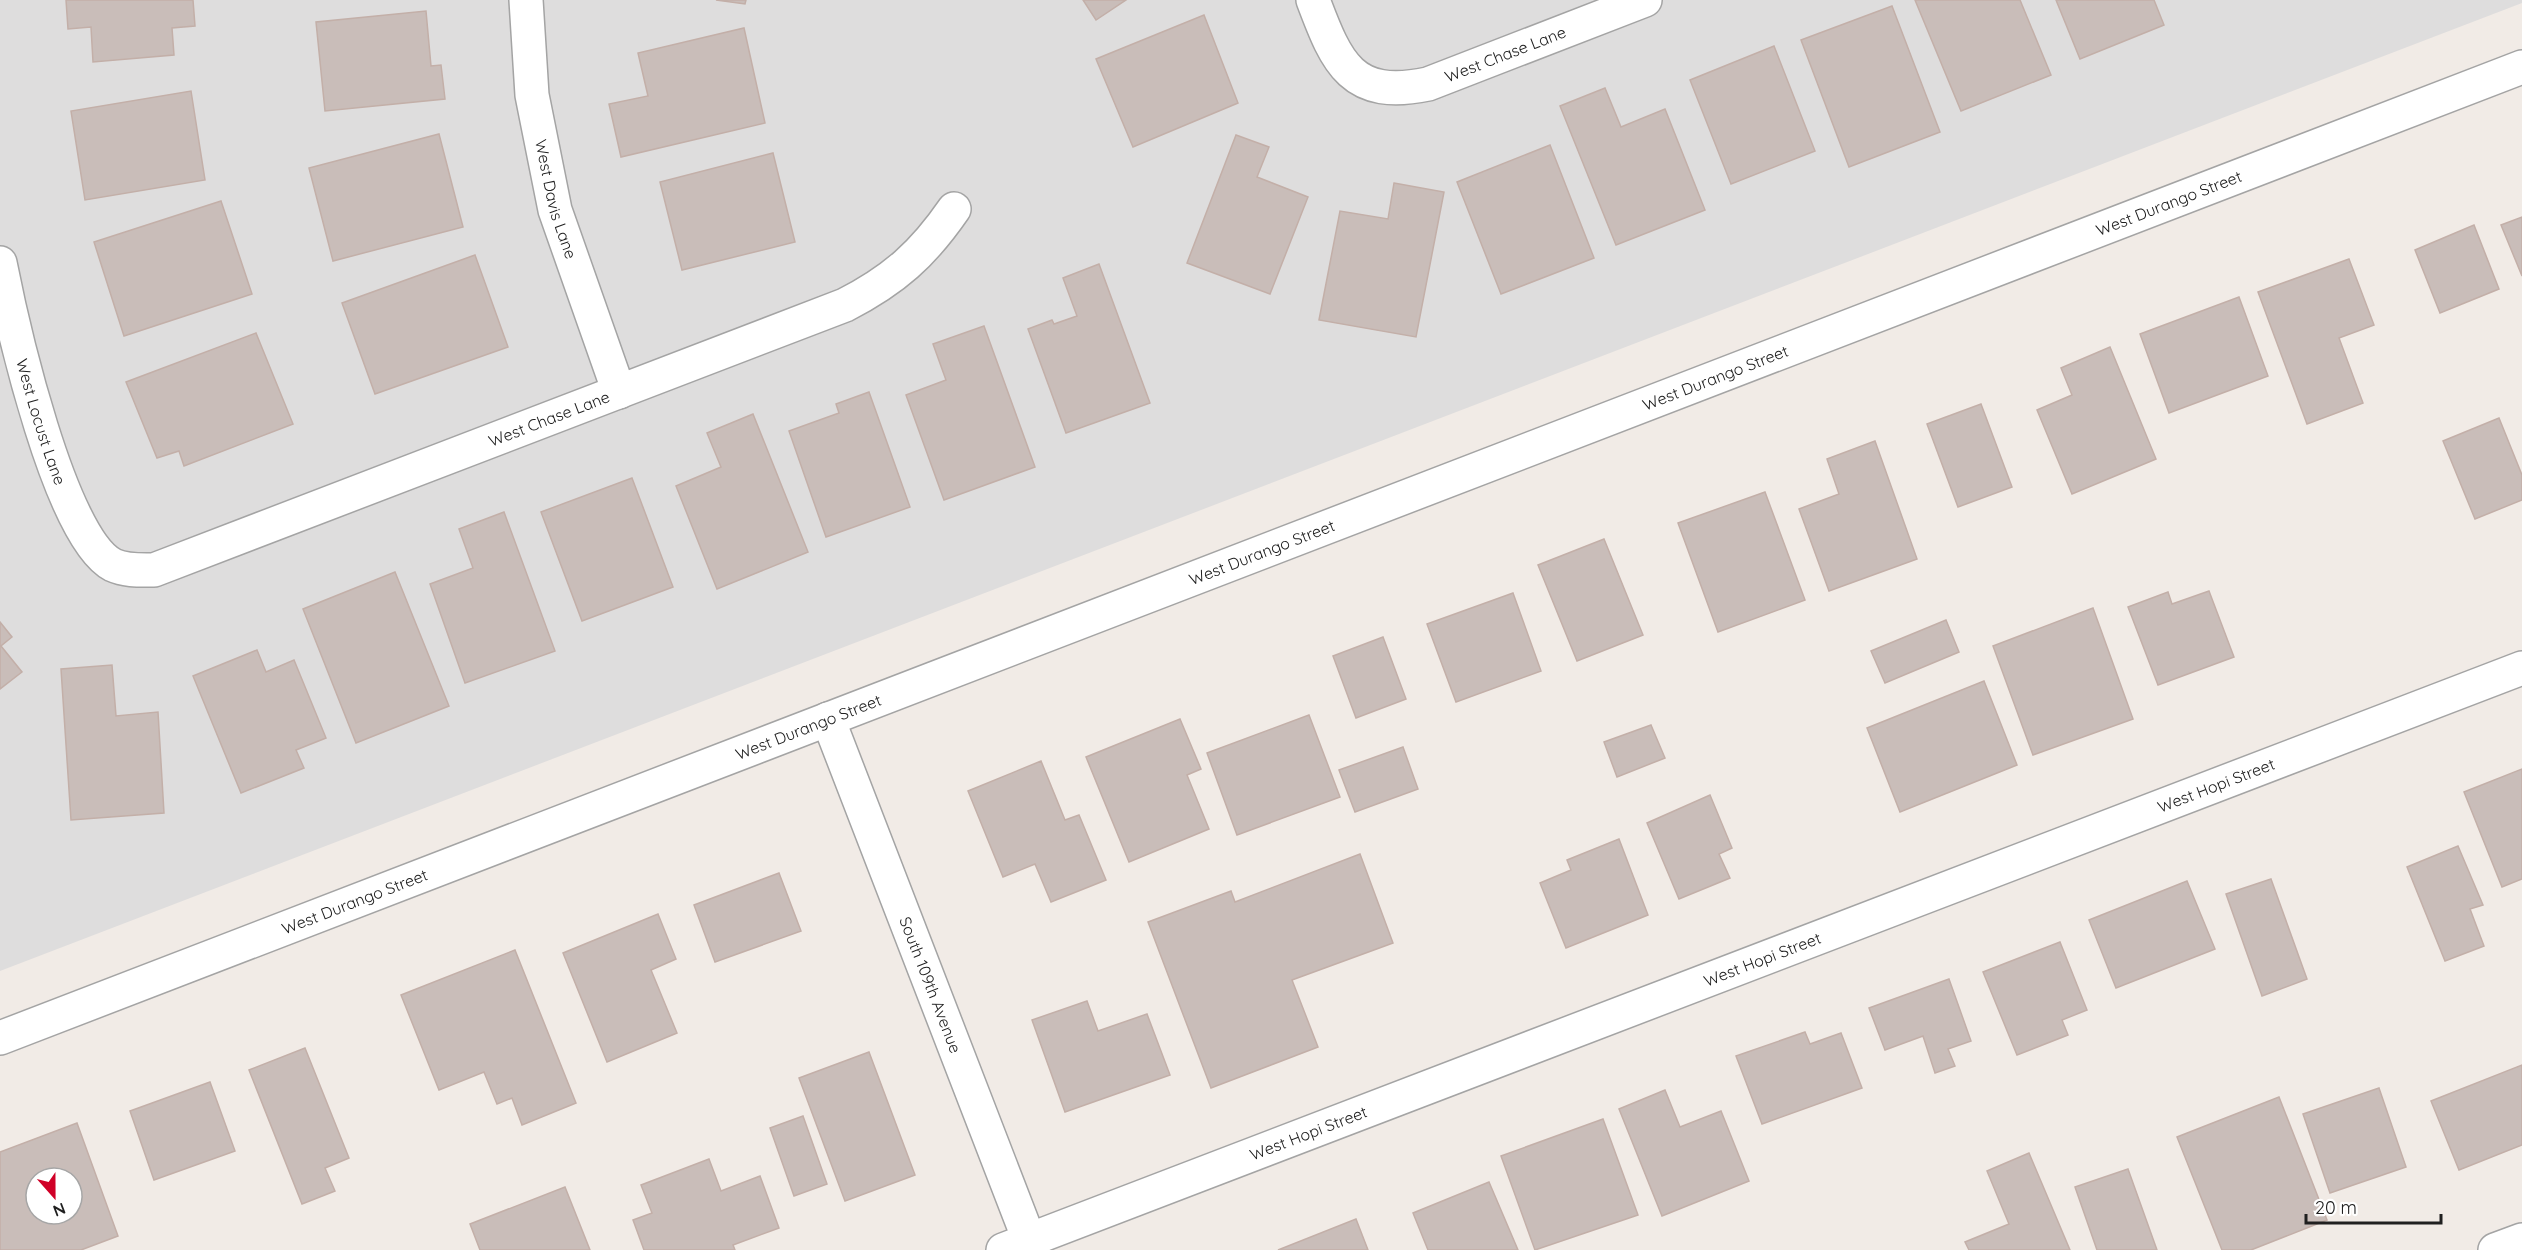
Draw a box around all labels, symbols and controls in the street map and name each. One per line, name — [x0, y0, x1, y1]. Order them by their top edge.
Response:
street label: West Chase Lane — [1442, 22, 1569, 87]
street label: West Davis Lane — [531, 138, 581, 261]
street label: West Durango Street — [2093, 166, 2245, 240]
street label: West Durango Street — [1640, 340, 1791, 415]
street label: West Locust Lane — [12, 356, 70, 488]
street label: West Chase Lane — [486, 386, 613, 451]
street label: West Durango Street — [1186, 515, 1337, 589]
street label: West Durango Street — [732, 690, 884, 764]
street label: West Hopi Street — [2154, 754, 2278, 817]
street label: West Durango Street — [279, 864, 430, 939]
street label: South 109th Avenue — [895, 914, 966, 1056]
street label: West Hopi Street — [1701, 928, 1824, 991]
street label: West Hopi Street — [1247, 1101, 1370, 1165]
north arrow — [24, 1166, 84, 1226]
scale bar — [2306, 1187, 2441, 1225]
text: 20 m — [2315, 1196, 2357, 1219]
text: N — [50, 1199, 68, 1221]

